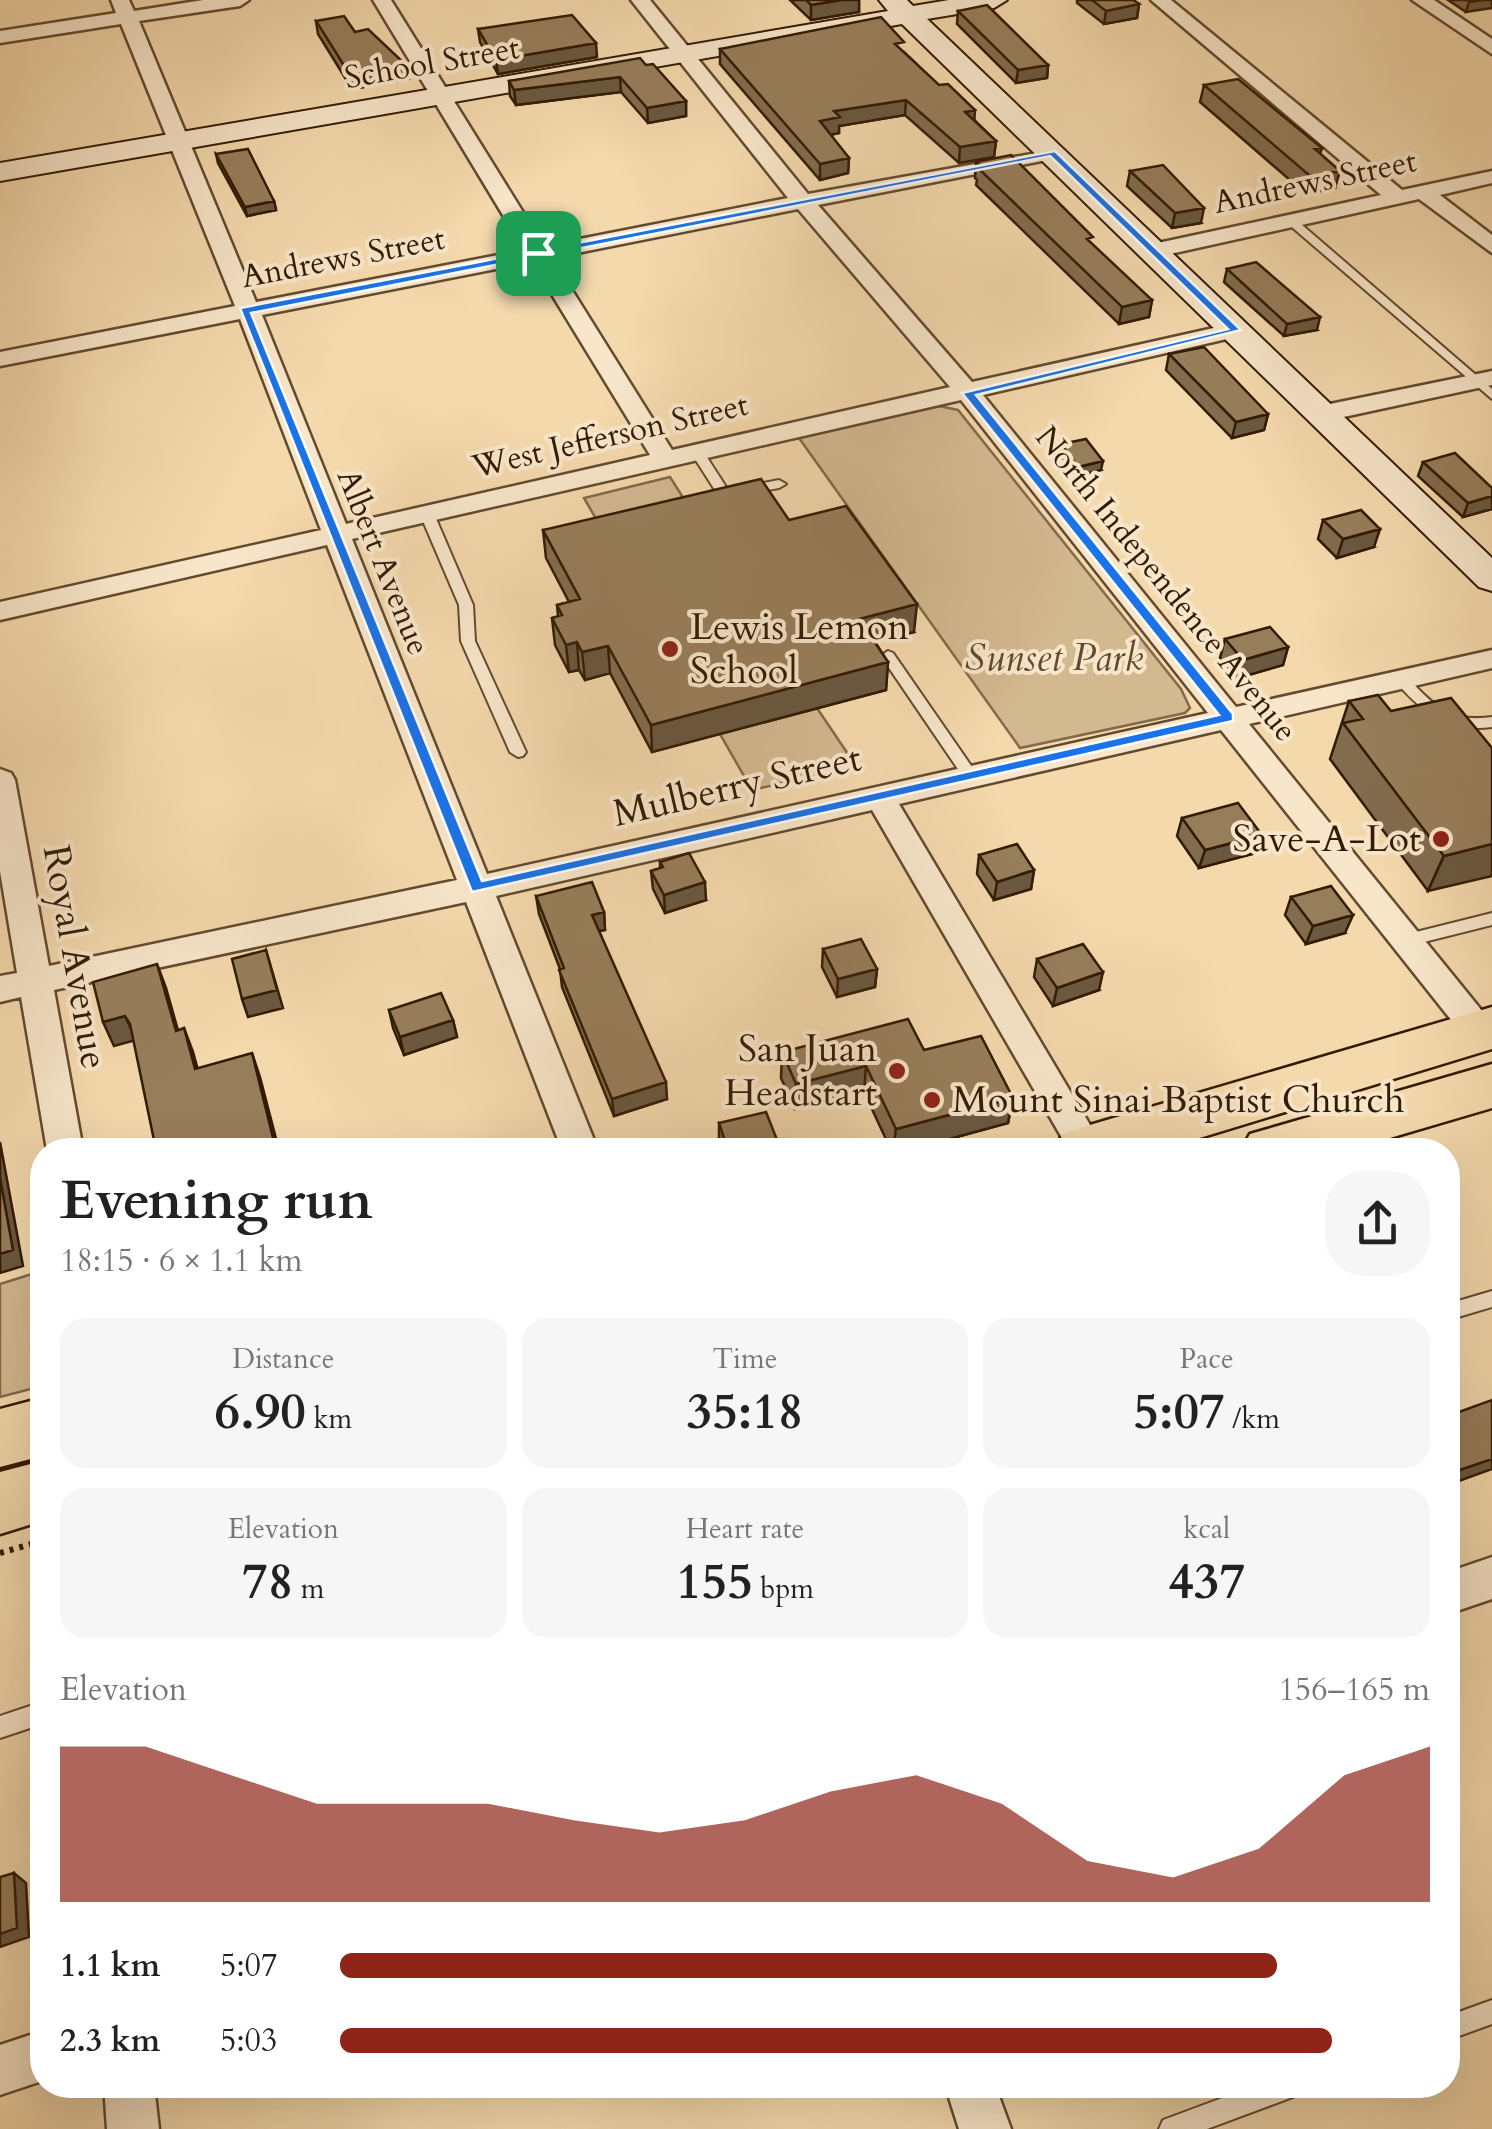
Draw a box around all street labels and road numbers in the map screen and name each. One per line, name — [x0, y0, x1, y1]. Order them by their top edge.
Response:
street label: School Street — [341, 26, 523, 100]
street label: Andrews Street — [1210, 139, 1420, 225]
street label: Andrews Street — [238, 217, 448, 299]
street label: West Jefferson Street — [467, 383, 752, 489]
street label: North Independence Avenue — [1025, 417, 1307, 751]
street label: Albert Avenue — [326, 463, 440, 661]
street label: Mulberry Street — [608, 732, 866, 840]
street label: Royal Avenue — [30, 841, 120, 1073]

